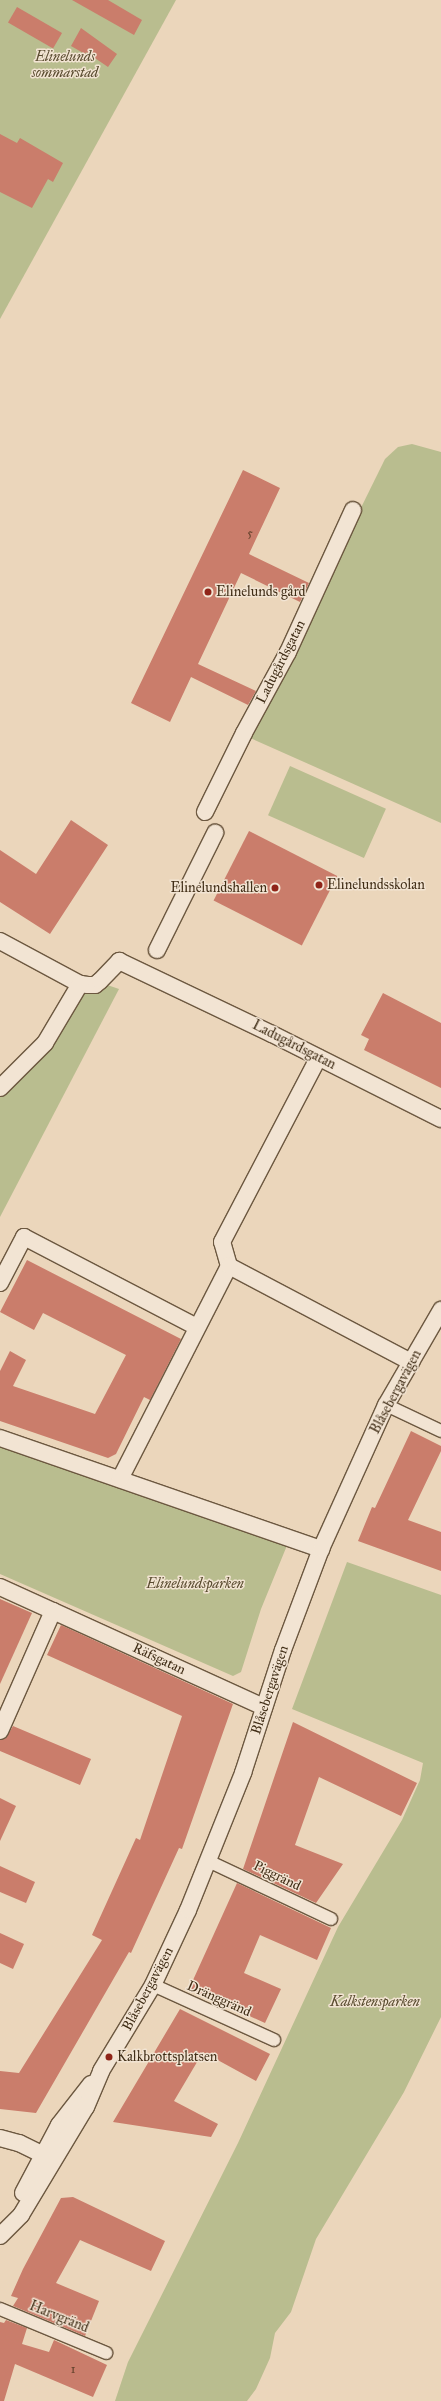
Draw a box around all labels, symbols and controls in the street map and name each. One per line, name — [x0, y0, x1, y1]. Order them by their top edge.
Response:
park label: Elinelunds sommarstad — [32, 49, 98, 82]
house number: 5 — [247, 527, 253, 541]
place label: Elinelunds gård — [216, 584, 306, 600]
marker: Elinelunds gård — [203, 587, 213, 597]
street label: Ladugårdsgatan — [253, 617, 309, 707]
place label: Elinelundsskolan — [327, 877, 425, 893]
place label: Elinelundshallen — [170, 880, 267, 896]
marker: Elinelundsskolan — [314, 880, 324, 890]
marker: Elinelundshallen — [270, 883, 280, 893]
street label: Ladugårdsgatan — [249, 1017, 339, 1073]
street label: Blåsebergavägen — [367, 1347, 425, 1437]
park label: Elinelundsparken — [146, 1576, 244, 1592]
street label: Räfsgatan — [130, 1639, 188, 1679]
street label: Blåsebergavägen — [248, 1643, 292, 1737]
street label: Piggränd — [251, 1857, 303, 1895]
street label: Blåsebergavägen — [119, 1944, 177, 2034]
street label: Dränggränd — [184, 1977, 254, 2021]
park label: Kalkstensparken — [330, 1994, 420, 2010]
place label: Kalkbrottsplatsen — [117, 2049, 217, 2065]
marker: Kalkbrottsplatsen — [104, 2052, 114, 2062]
street label: Harvgränd — [27, 2298, 91, 2336]
house number: 1 — [71, 2363, 75, 2377]

